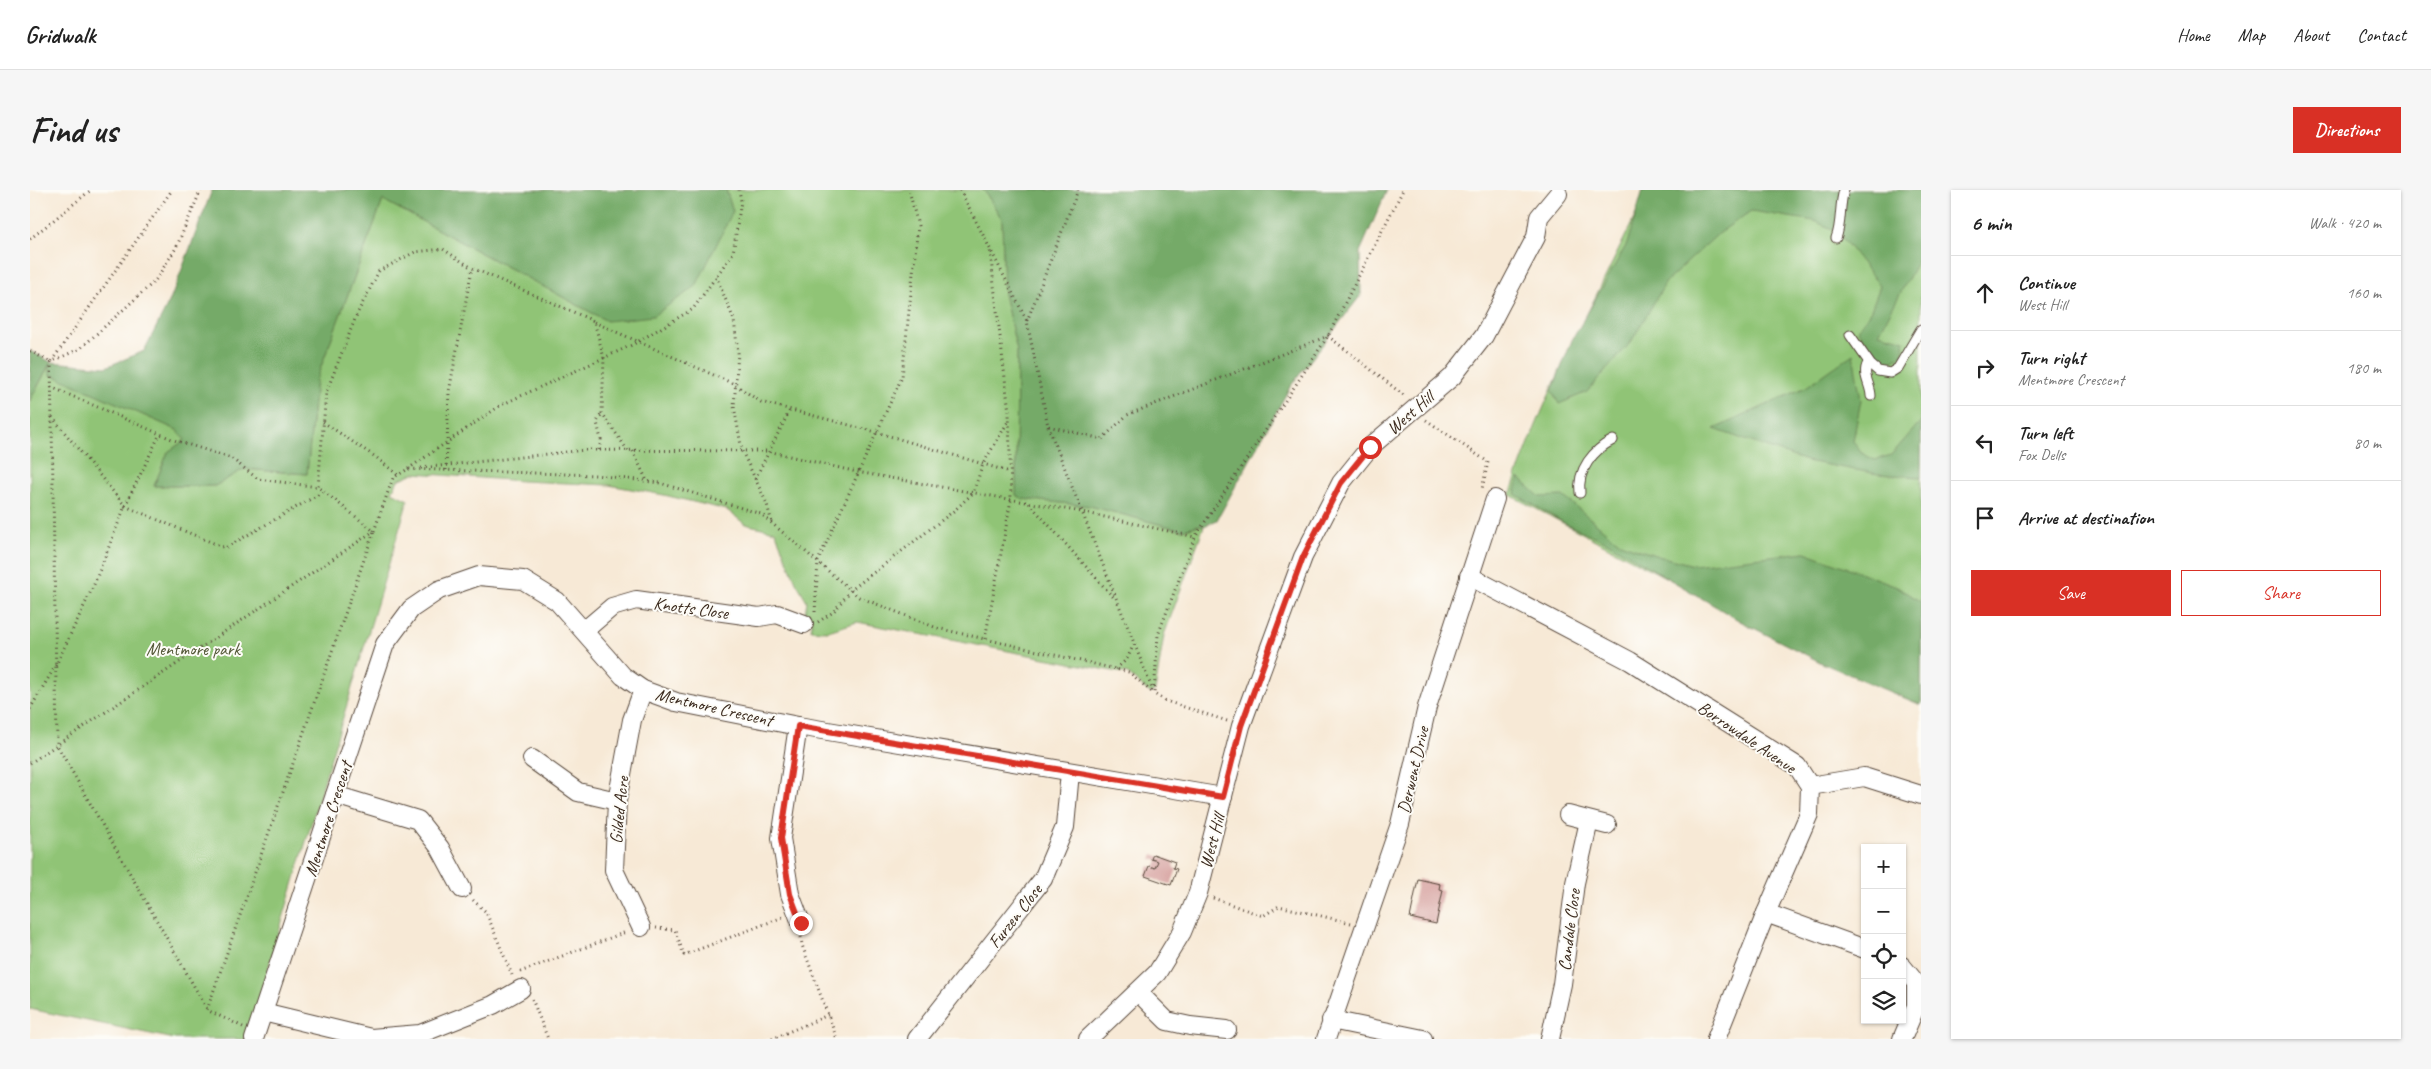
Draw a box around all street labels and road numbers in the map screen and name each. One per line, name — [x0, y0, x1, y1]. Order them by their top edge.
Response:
street label: West Hill — [1382, 385, 1440, 439]
street label: Knotts Close — [652, 592, 731, 624]
street label: Mentmore Crescent — [653, 683, 778, 732]
street label: Borrowdale Avenue — [1694, 696, 1801, 778]
street label: Derwent Drive — [1392, 723, 1434, 816]
street label: Mentmore Crescent — [299, 756, 358, 879]
street label: Gilded Acre — [605, 774, 634, 845]
street label: West Hill — [1194, 809, 1231, 870]
street label: Furzen Close — [983, 879, 1047, 952]
street label: Candale Close — [1553, 887, 1585, 972]

